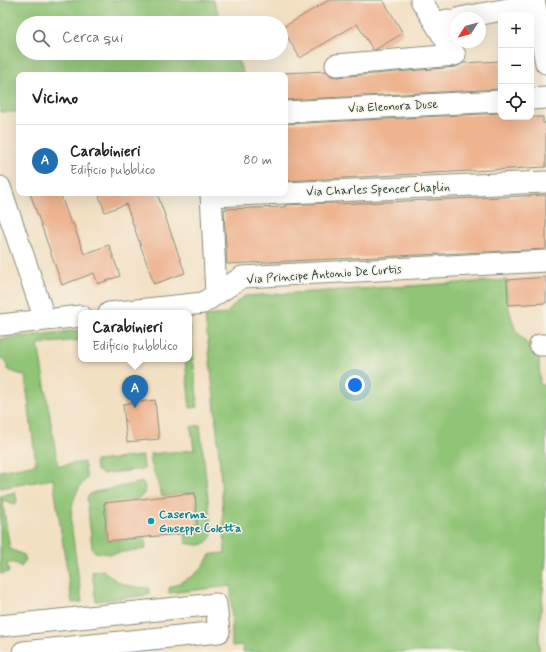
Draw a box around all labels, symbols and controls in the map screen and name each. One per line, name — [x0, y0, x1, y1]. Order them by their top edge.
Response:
north arrow — [450, 12, 486, 48]
map controls — [498, 12, 534, 120]
button: + — [498, 12, 534, 48]
search box — [16, 16, 288, 60]
icon: search — [30, 27, 52, 49]
text: Cerca qui — [62, 28, 123, 48]
button: − — [498, 48, 534, 84]
button: locate — [498, 84, 534, 120]
text: Vicino — [32, 87, 78, 109]
street label: Via Eleonora Duse — [348, 97, 439, 117]
text: Carabinieri — [70, 142, 140, 162]
text: A — [41, 152, 49, 169]
text: 80 m — [243, 152, 272, 169]
text: Edificio pubblico — [70, 162, 155, 179]
street label: Via Charles Spencer Chaplin — [306, 179, 450, 201]
street label: Via Principe Antonio De Curtis — [246, 262, 403, 288]
popup — [78, 310, 192, 362]
text: Carabinieri — [92, 318, 163, 338]
text: Edificio pubblico — [92, 338, 178, 355]
pin: A — [122, 375, 148, 408]
your location — [345, 375, 365, 395]
place label: Caserma Giuseppe Coletta — [159, 507, 241, 537]
marker: Caserma Giuseppe Coletta — [146, 516, 156, 526]

